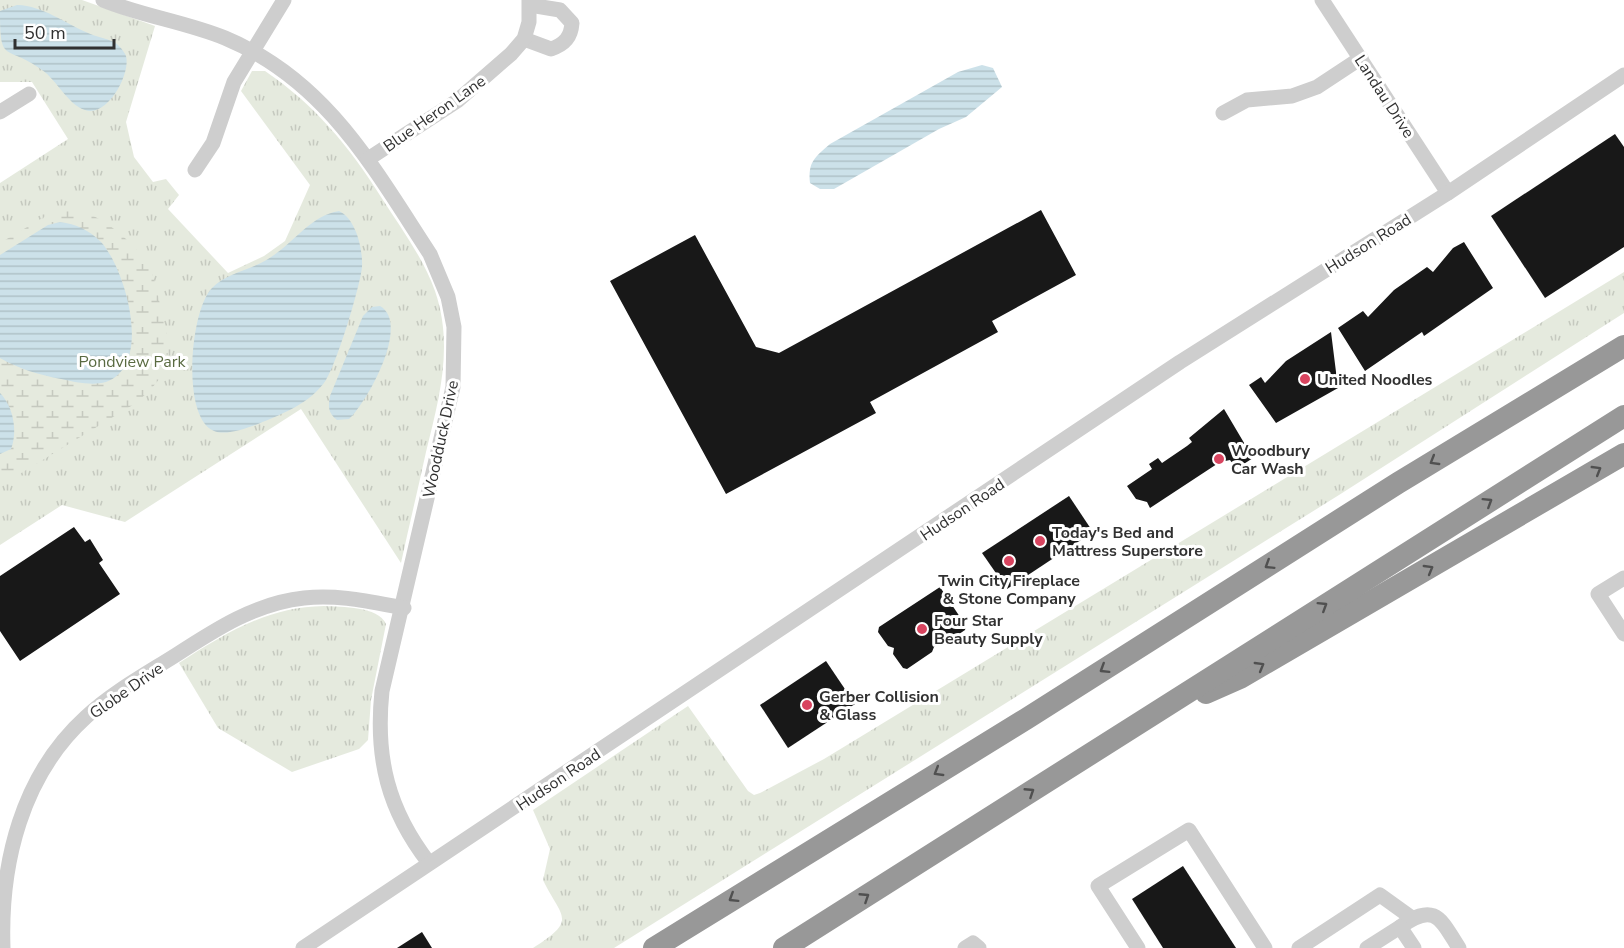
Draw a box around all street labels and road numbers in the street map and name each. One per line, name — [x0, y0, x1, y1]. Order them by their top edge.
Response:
street label: Landau Drive — [1349, 51, 1419, 142]
street label: Blue Heron Lane — [379, 70, 490, 157]
street label: Hudson Road — [1321, 209, 1416, 279]
street label: Woodduck Drive — [418, 378, 464, 500]
street label: Hudson Road — [916, 473, 1009, 546]
street label: Globe Drive — [85, 657, 168, 724]
street label: Hudson Road — [512, 743, 605, 816]

